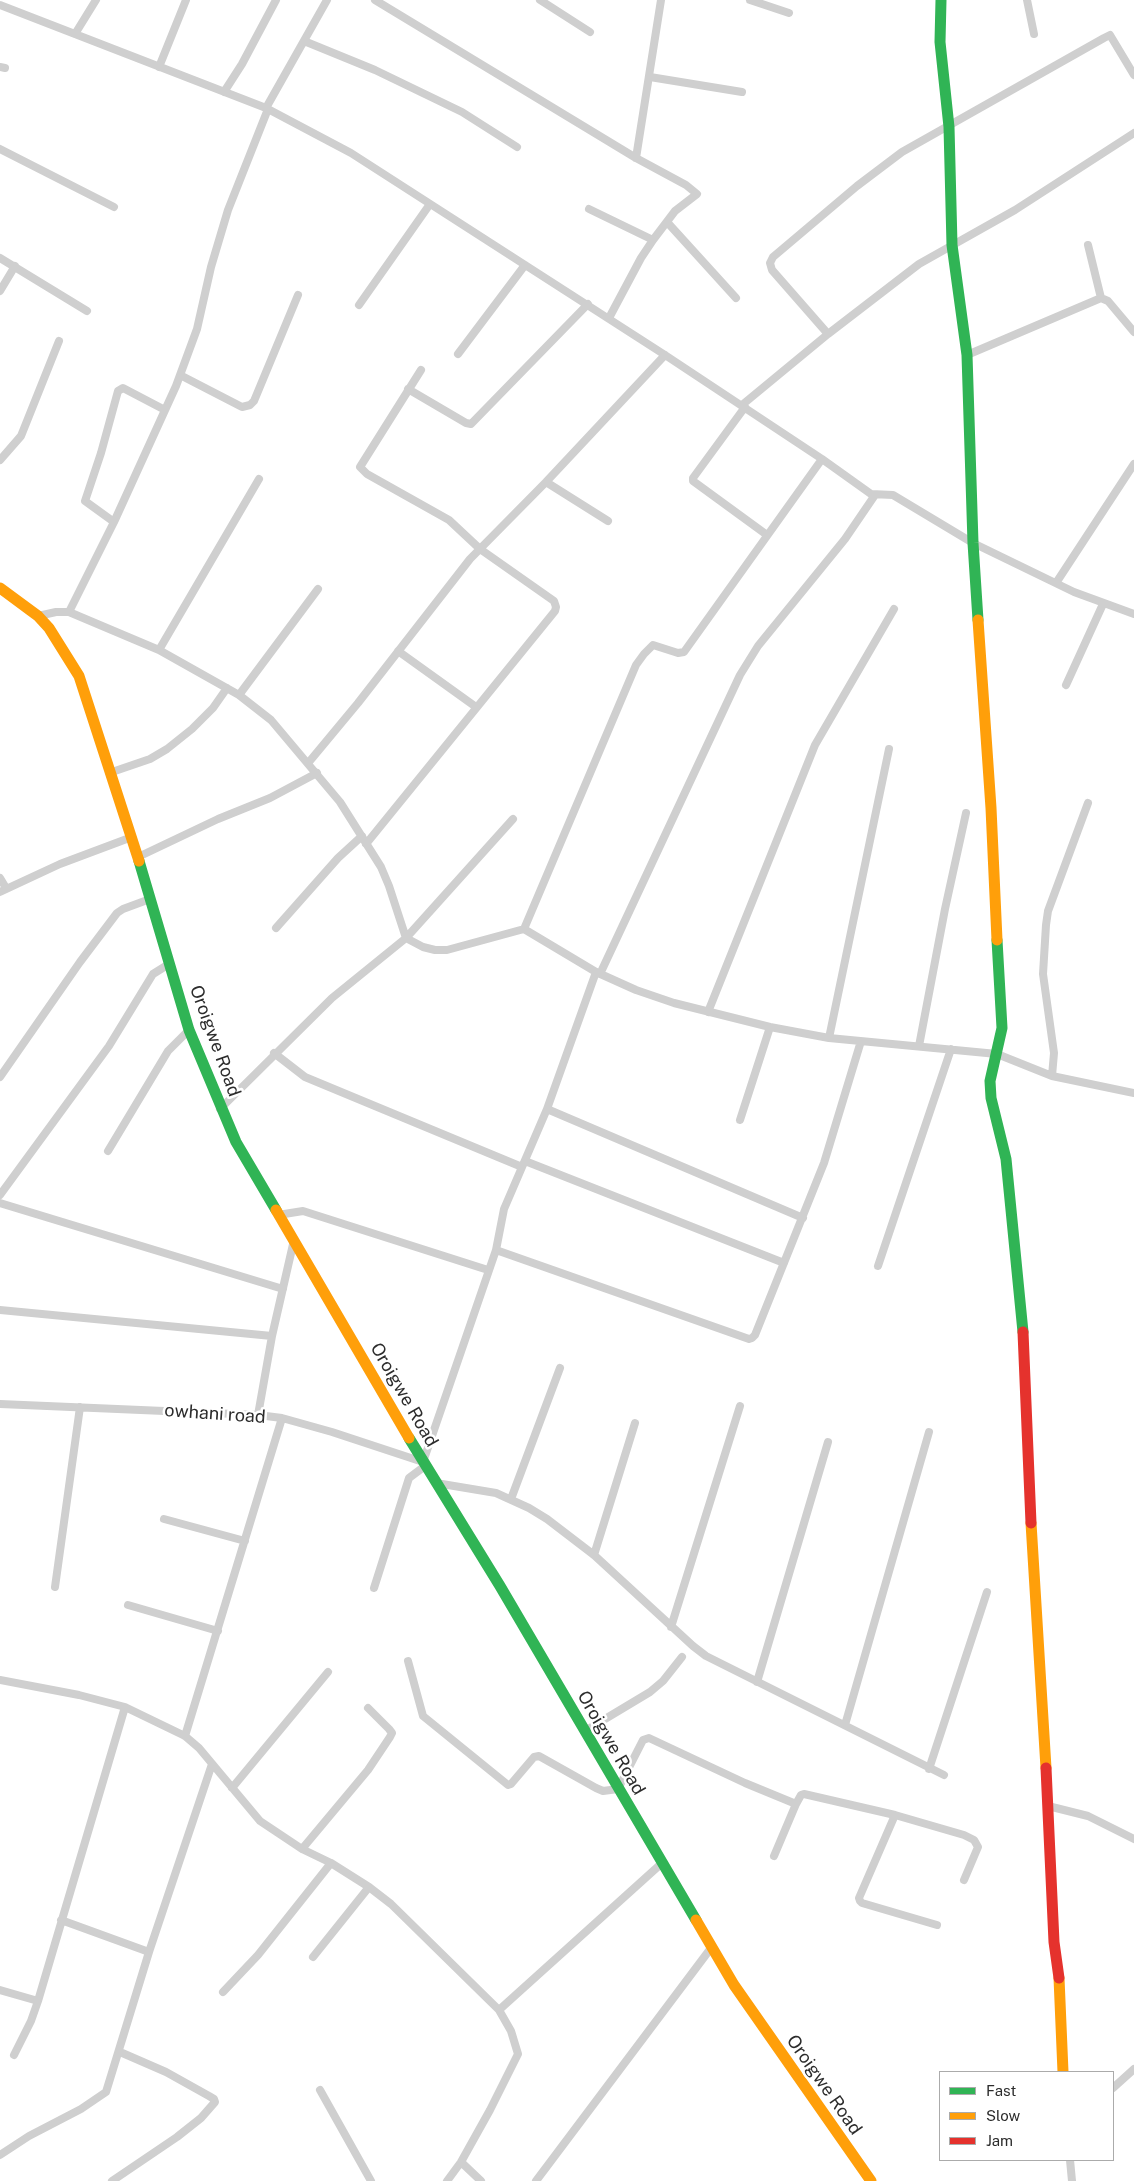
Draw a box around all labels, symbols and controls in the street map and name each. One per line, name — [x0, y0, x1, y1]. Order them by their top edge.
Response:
street label: Oroigwe Road — [185, 982, 245, 1100]
street label: Oroigwe Road — [365, 1339, 443, 1451]
street label: owhani road — [164, 1400, 266, 1428]
street label: Oroigwe Road — [572, 1687, 650, 1799]
street label: Oroigwe Road — [782, 2031, 866, 2139]
legend — [939, 2071, 1114, 2161]
text: Fast — [986, 2082, 1016, 2099]
text: Slow — [986, 2107, 1020, 2124]
text: Jam — [986, 2132, 1013, 2149]

